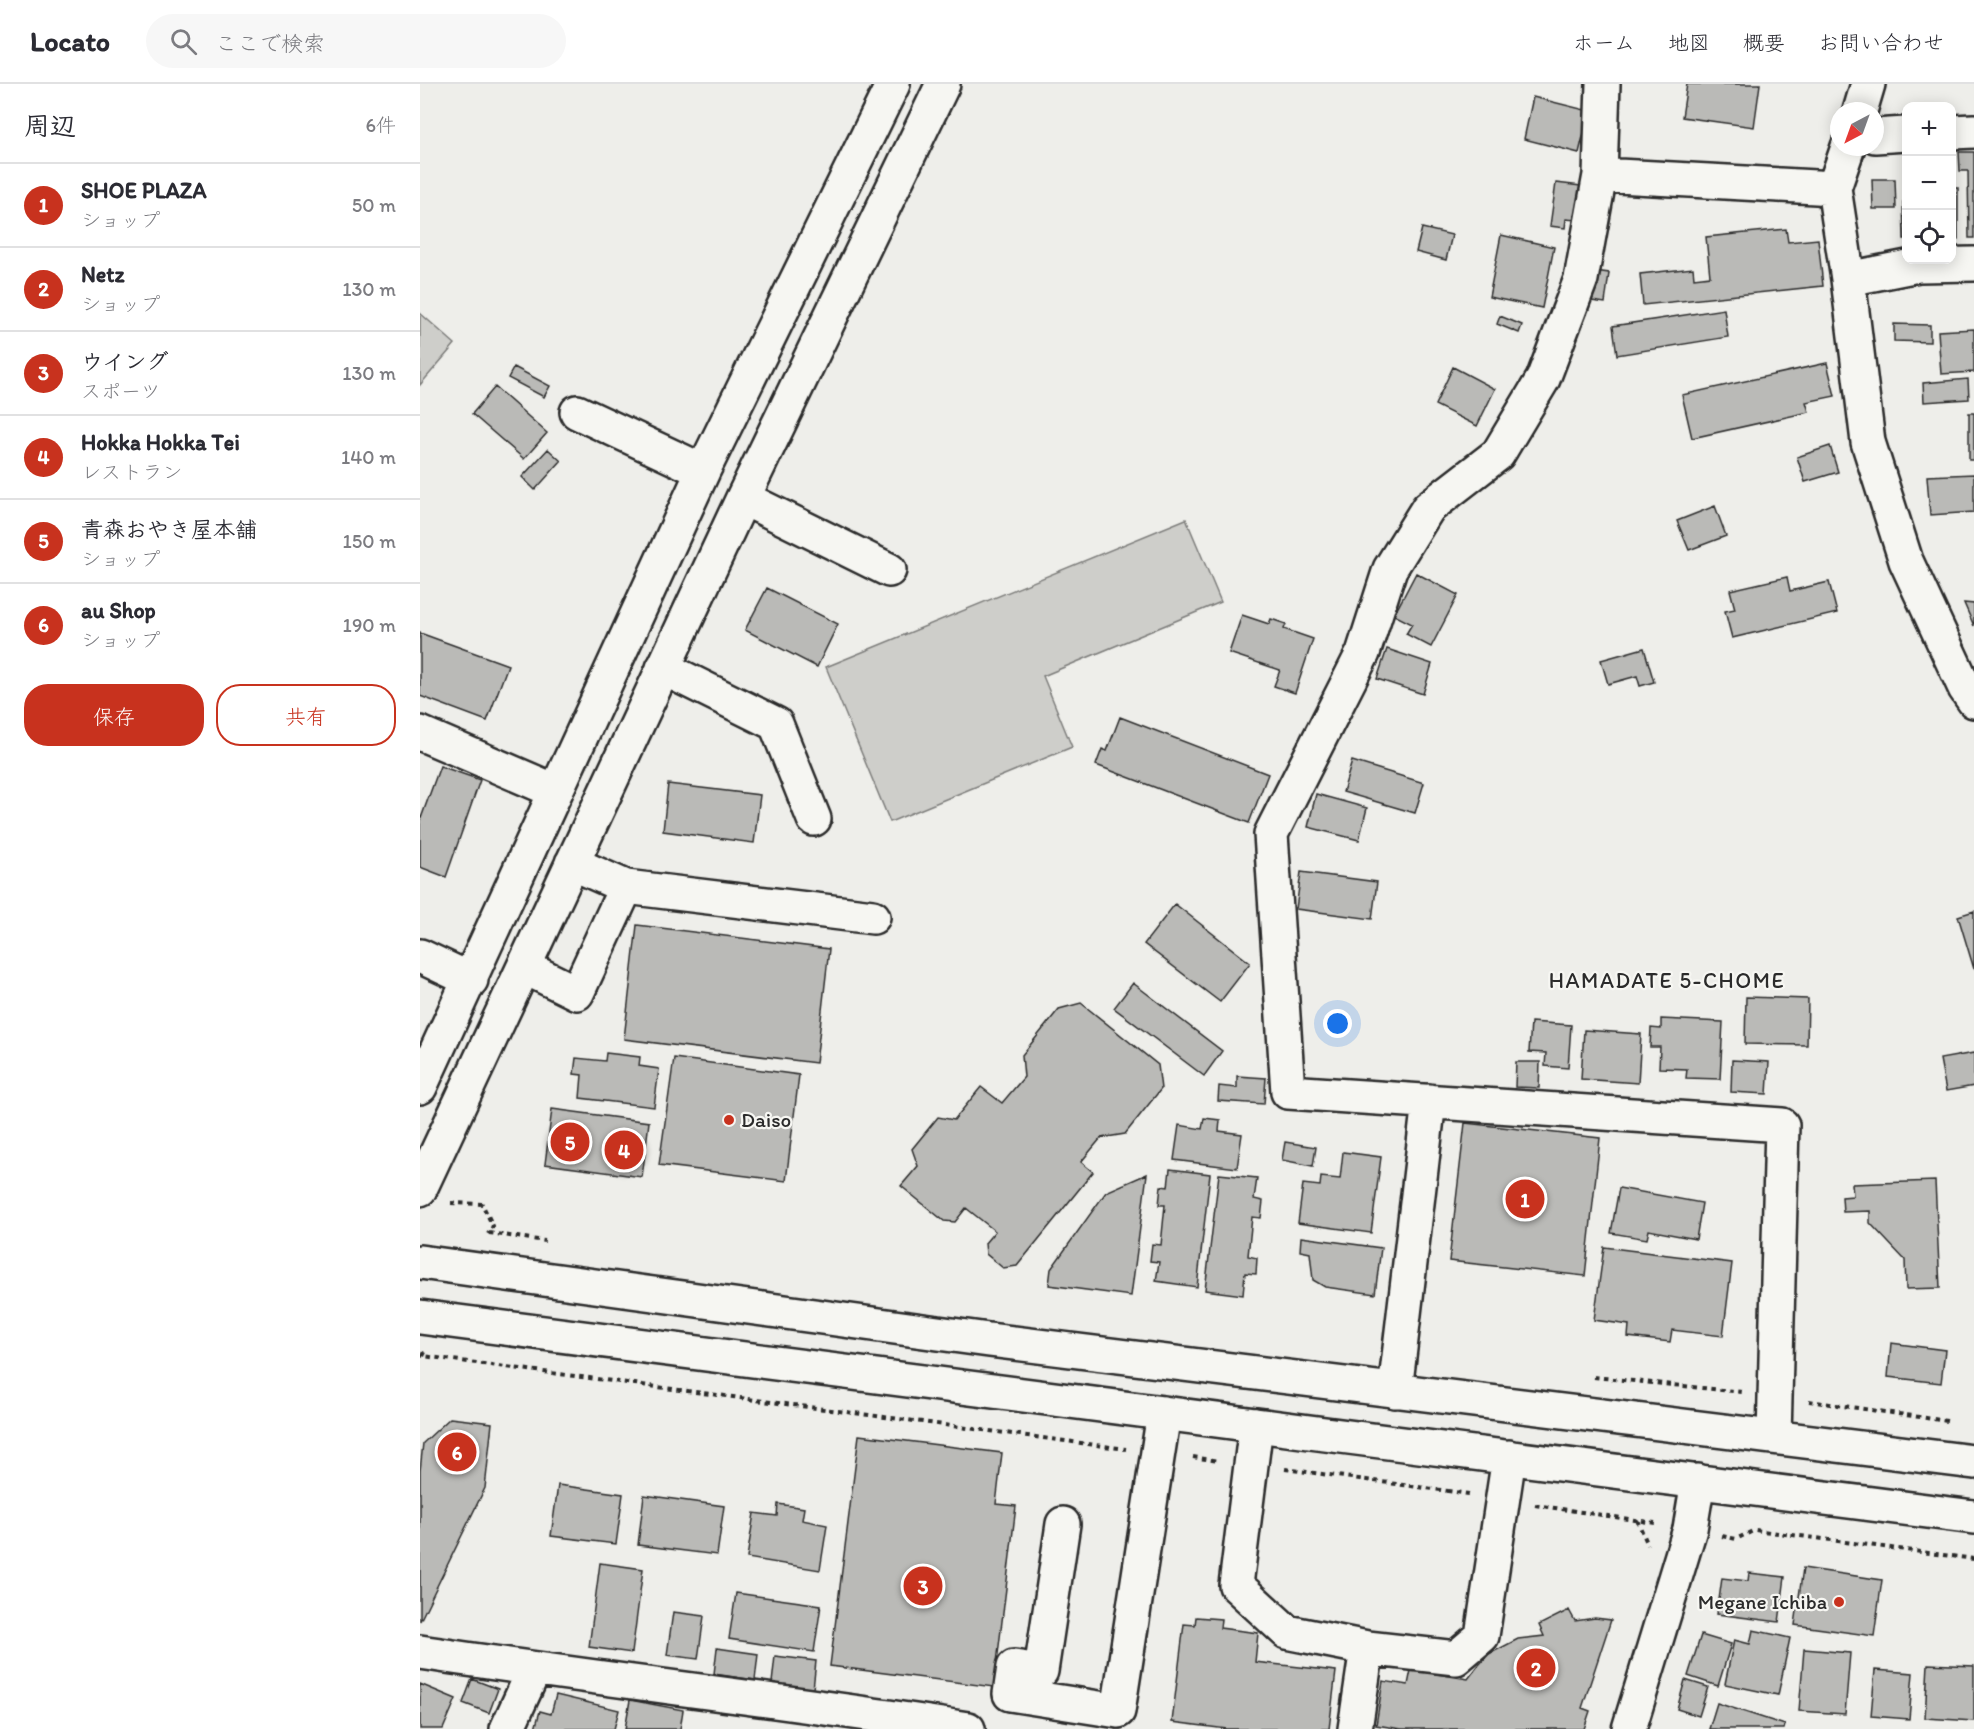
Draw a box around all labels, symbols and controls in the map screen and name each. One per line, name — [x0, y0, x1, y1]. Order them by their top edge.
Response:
search box — [146, 14, 566, 68]
text: Locato — [30, 24, 110, 58]
icon: search — [167, 25, 200, 58]
text: ここで検索 — [215, 30, 325, 57]
text: ホーム — [1573, 30, 1635, 55]
text: 地図 — [1668, 30, 1710, 55]
text: 概要 — [1743, 30, 1785, 55]
text: お問い合わせ — [1818, 30, 1944, 55]
north arrow — [1830, 102, 1884, 156]
map controls — [1902, 102, 1956, 264]
button: + — [1902, 102, 1956, 156]
text: 周辺 — [24, 110, 76, 142]
text: 6件 — [365, 113, 396, 137]
button: − — [1902, 156, 1956, 210]
text: SHOE PLAZA — [81, 177, 206, 204]
text: 1 — [39, 193, 48, 217]
text: 50 m — [352, 193, 396, 217]
text: ショップ — [81, 208, 160, 232]
button: locate — [1902, 210, 1956, 264]
text: Netz — [81, 261, 125, 288]
text: 2 — [38, 277, 49, 301]
text: 130 m — [342, 277, 396, 301]
text: ショップ — [81, 292, 160, 316]
text: ウイング — [81, 348, 169, 375]
text: 3 — [38, 361, 49, 385]
text: 130 m — [342, 361, 396, 385]
text: スポーツ — [81, 379, 161, 403]
text: Hokka Hokka Tei — [81, 429, 240, 456]
text: 4 — [37, 445, 50, 469]
text: 140 m — [341, 445, 396, 469]
text: レストラン — [81, 460, 183, 484]
text: 青森おやき屋本舗 — [81, 516, 257, 543]
text: 5 — [38, 529, 49, 553]
text: 150 m — [343, 529, 396, 553]
text: ショップ — [81, 547, 160, 571]
text: au Shop — [81, 597, 156, 624]
text: 6 — [38, 613, 49, 637]
text: 190 m — [343, 613, 396, 637]
text: ショップ — [81, 628, 160, 652]
button: 保存 — [24, 684, 204, 746]
button: 共有 — [216, 684, 396, 746]
district label: HAMADATE 5-CHOME — [1549, 967, 1785, 994]
your location — [1323, 1009, 1352, 1038]
place label: Daiso — [741, 1107, 791, 1132]
marker: Daiso — [722, 1113, 736, 1127]
pin: 5 — [550, 1120, 590, 1164]
pin: 4 — [604, 1128, 644, 1172]
pin: 1 — [1506, 1176, 1544, 1222]
pin: 6 — [438, 1430, 477, 1474]
pin: 3 — [904, 1564, 942, 1608]
place label: Megane Ichiba — [1698, 1589, 1827, 1614]
marker: Megane Ichiba — [1832, 1595, 1846, 1609]
pin: 2 — [1516, 1646, 1556, 1690]

